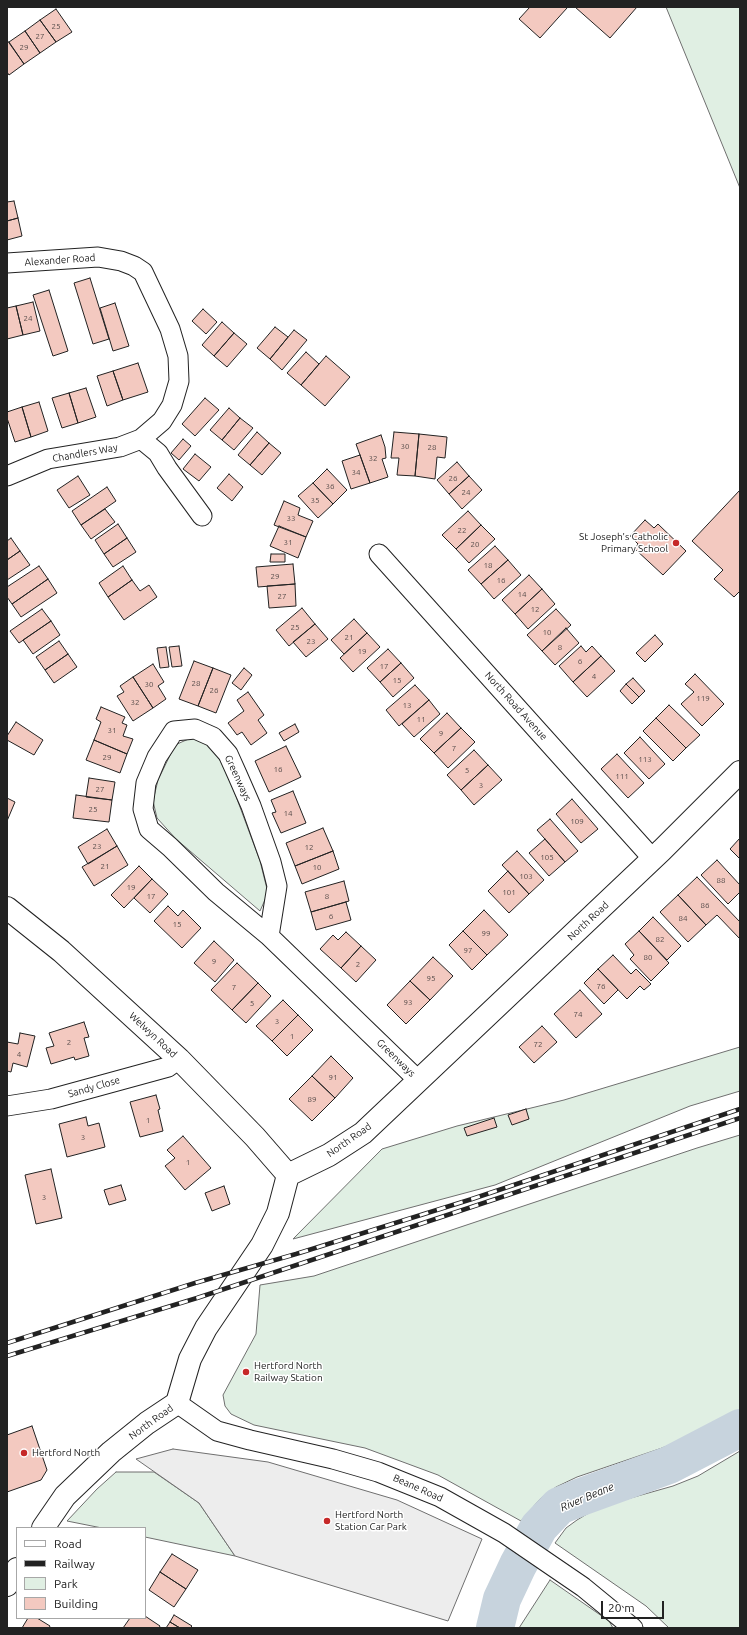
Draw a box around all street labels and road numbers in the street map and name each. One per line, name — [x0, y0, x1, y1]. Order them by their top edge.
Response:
street label: Alexander Road — [24, 252, 96, 268]
street label: Chandlers Way — [51, 441, 119, 465]
street label: North Road Avenue — [482, 669, 550, 743]
street label: Greenways — [222, 753, 254, 803]
street label: North Road — [565, 899, 611, 943]
street label: Welwyn Road — [127, 1010, 179, 1060]
street label: Greenways — [374, 1037, 418, 1079]
street label: Sandy Close — [67, 1074, 121, 1100]
street label: North Road — [324, 1120, 374, 1160]
street label: North Road — [127, 1402, 175, 1442]
street label: Beane Road — [391, 1472, 445, 1504]

